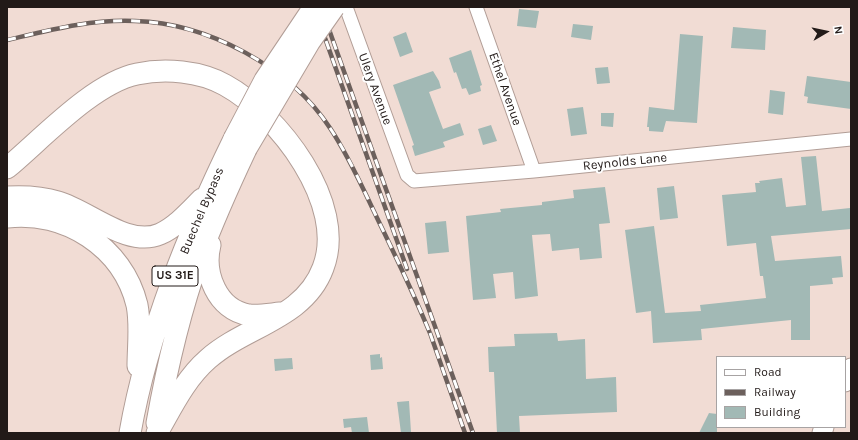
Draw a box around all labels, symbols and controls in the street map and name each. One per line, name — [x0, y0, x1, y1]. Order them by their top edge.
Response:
north arrow — [806, 12, 846, 52]
text: N — [831, 25, 845, 35]
street label: Ethel Avenue — [485, 50, 525, 128]
street label: Ulery Avenue — [355, 51, 395, 127]
street label: Reynolds Lane — [582, 150, 668, 174]
street label: Buechel Bypass — [177, 165, 227, 257]
road number: US 31E — [152, 266, 198, 286]
legend — [716, 356, 846, 428]
text: Road — [754, 365, 782, 379]
text: Railway — [754, 385, 796, 399]
text: Building — [754, 405, 800, 419]

